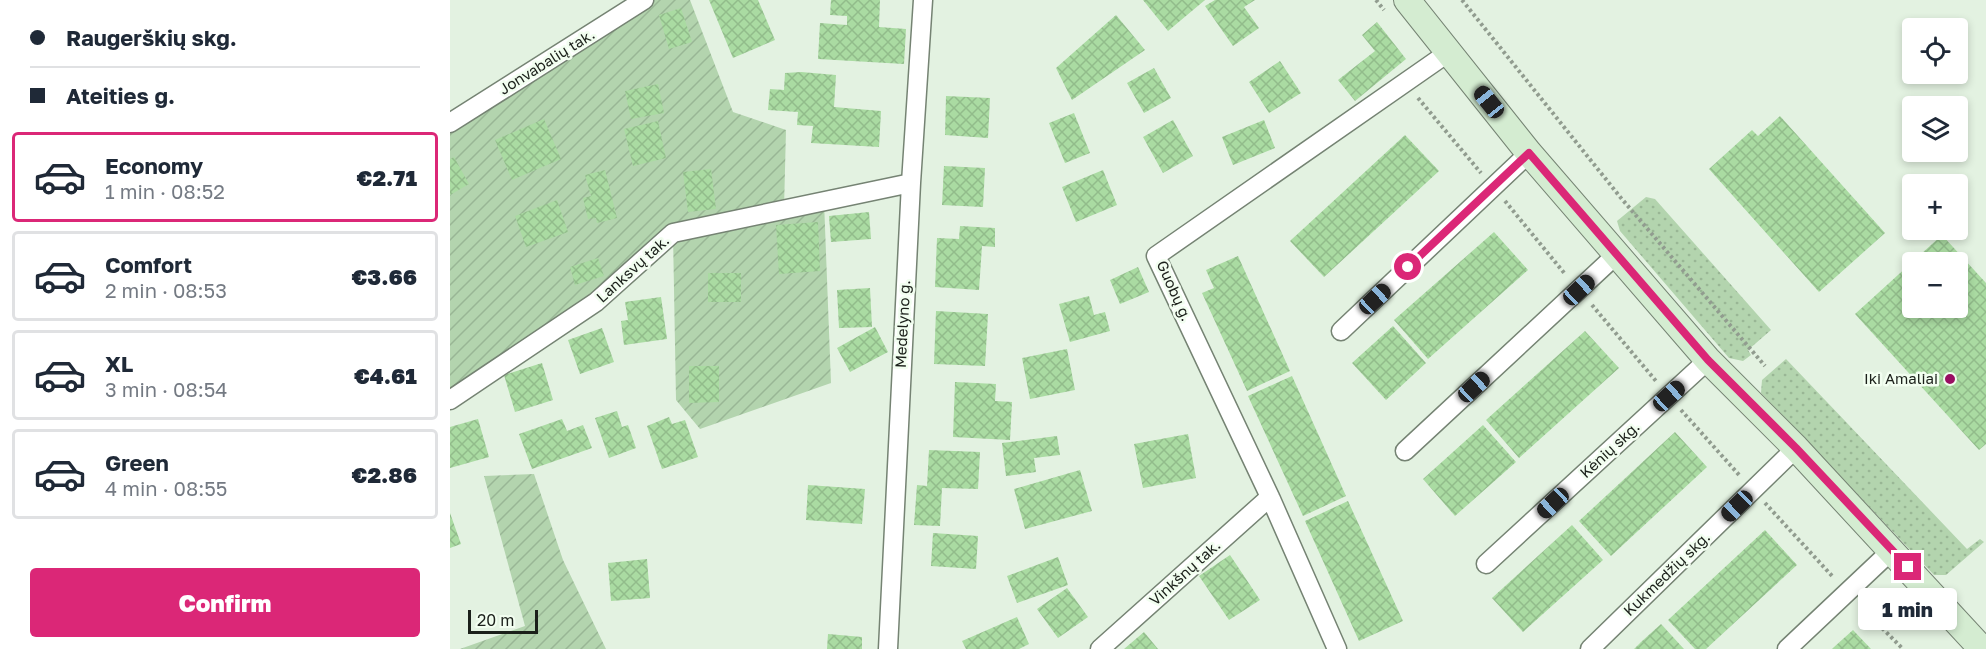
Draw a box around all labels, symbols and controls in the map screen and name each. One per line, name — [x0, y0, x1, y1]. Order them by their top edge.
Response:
map controls — [1902, 18, 1968, 318]
button: locate — [1902, 18, 1968, 84]
text: Raugerškių skg. — [66, 24, 237, 51]
street label: Jonvabalių tak. — [495, 24, 598, 98]
text: Ateities g. — [66, 82, 175, 109]
car — [1471, 82, 1507, 122]
button: layers — [1902, 96, 1968, 162]
icon: car — [33, 150, 87, 204]
text: Economy — [105, 152, 203, 179]
text: €2.71 — [357, 164, 417, 191]
button: + — [1902, 174, 1968, 240]
text: 1 min · 08:52 — [105, 179, 225, 203]
street label: Lanksvų tak. — [592, 231, 672, 306]
icon: car — [33, 249, 87, 303]
text: Comfort — [105, 251, 192, 278]
button: − — [1902, 252, 1968, 318]
route start — [1394, 253, 1421, 280]
street label: Guobų g. — [1154, 257, 1196, 324]
text: €3.66 — [351, 263, 417, 290]
car — [1560, 271, 1598, 309]
text: 2 min · 08:53 — [105, 278, 227, 302]
street label: Medelyno g. — [891, 279, 913, 368]
car — [1356, 280, 1394, 318]
icon: car — [33, 348, 87, 402]
text: XL — [105, 350, 133, 377]
text: €4.61 — [354, 362, 417, 389]
car — [1455, 368, 1493, 406]
place label: Iki Amaliai — [1864, 369, 1938, 387]
marker: Iki Amaliai — [1943, 372, 1957, 386]
text: 3 min · 08:54 — [105, 377, 227, 401]
car — [1650, 377, 1688, 415]
street label: Kėnių skg. — [1576, 417, 1643, 481]
icon: car — [33, 447, 87, 501]
text: Green — [105, 449, 169, 476]
text: €2.86 — [352, 461, 417, 488]
text: 4 min · 08:55 — [105, 476, 227, 500]
car — [1534, 484, 1572, 522]
car — [1718, 487, 1756, 525]
street label: Kukmedžių skg. — [1619, 528, 1713, 619]
street label: Vinkšnų tak. — [1145, 536, 1224, 609]
route end — [1894, 553, 1921, 580]
button: Confirm — [30, 568, 420, 637]
callout: 1 min — [1858, 588, 1958, 630]
text: 1 min — [1882, 597, 1933, 621]
scale bar — [468, 607, 538, 634]
text: 20 m — [477, 610, 514, 630]

